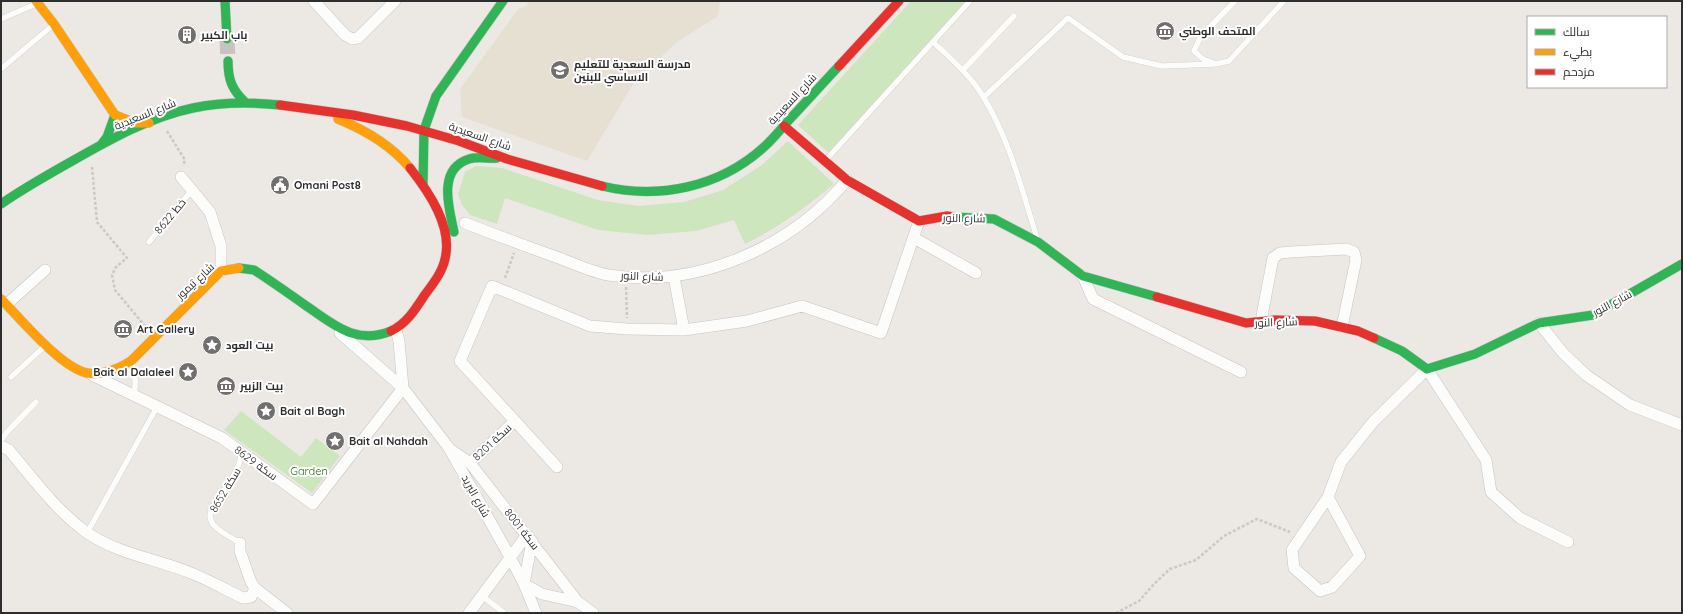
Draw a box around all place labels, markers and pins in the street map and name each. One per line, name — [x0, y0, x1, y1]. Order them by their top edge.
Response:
museum icon: المتحف الوطني — [1154, 20, 1176, 42]
building icon: باب الکبیر — [176, 24, 198, 46]
place label: المتحف الوطني — [1179, 24, 1256, 41]
place label: باب الکبیر — [200, 28, 247, 42]
place label: مدرسة السعدية للتعليم الاساسي للبنين — [574, 57, 691, 87]
school or university icon: مدرسة السعدية للتعليم الاساسي للبنين — [549, 59, 571, 81]
public building icon: Omani Post8 — [269, 174, 291, 196]
place label: Omani Post8 — [294, 178, 361, 192]
museum icon: Art Gallery — [112, 318, 134, 340]
place label: Art Gallery — [137, 322, 195, 336]
place icon: بيت العود — [201, 334, 223, 356]
place label: بيت العود — [226, 338, 273, 353]
place icon: Bait al Dalaleel — [177, 361, 199, 383]
place label: Bait al Dalaleel — [93, 365, 174, 379]
museum icon: بيت الزبير — [215, 375, 237, 397]
place label: بيت الزبير — [239, 379, 283, 393]
place icon: Bait al Bagh — [255, 400, 277, 422]
place label: Bait al Bagh — [280, 404, 345, 418]
place icon: Bait al Nahdah — [324, 430, 346, 452]
place label: Bait al Nahdah — [349, 434, 428, 448]

